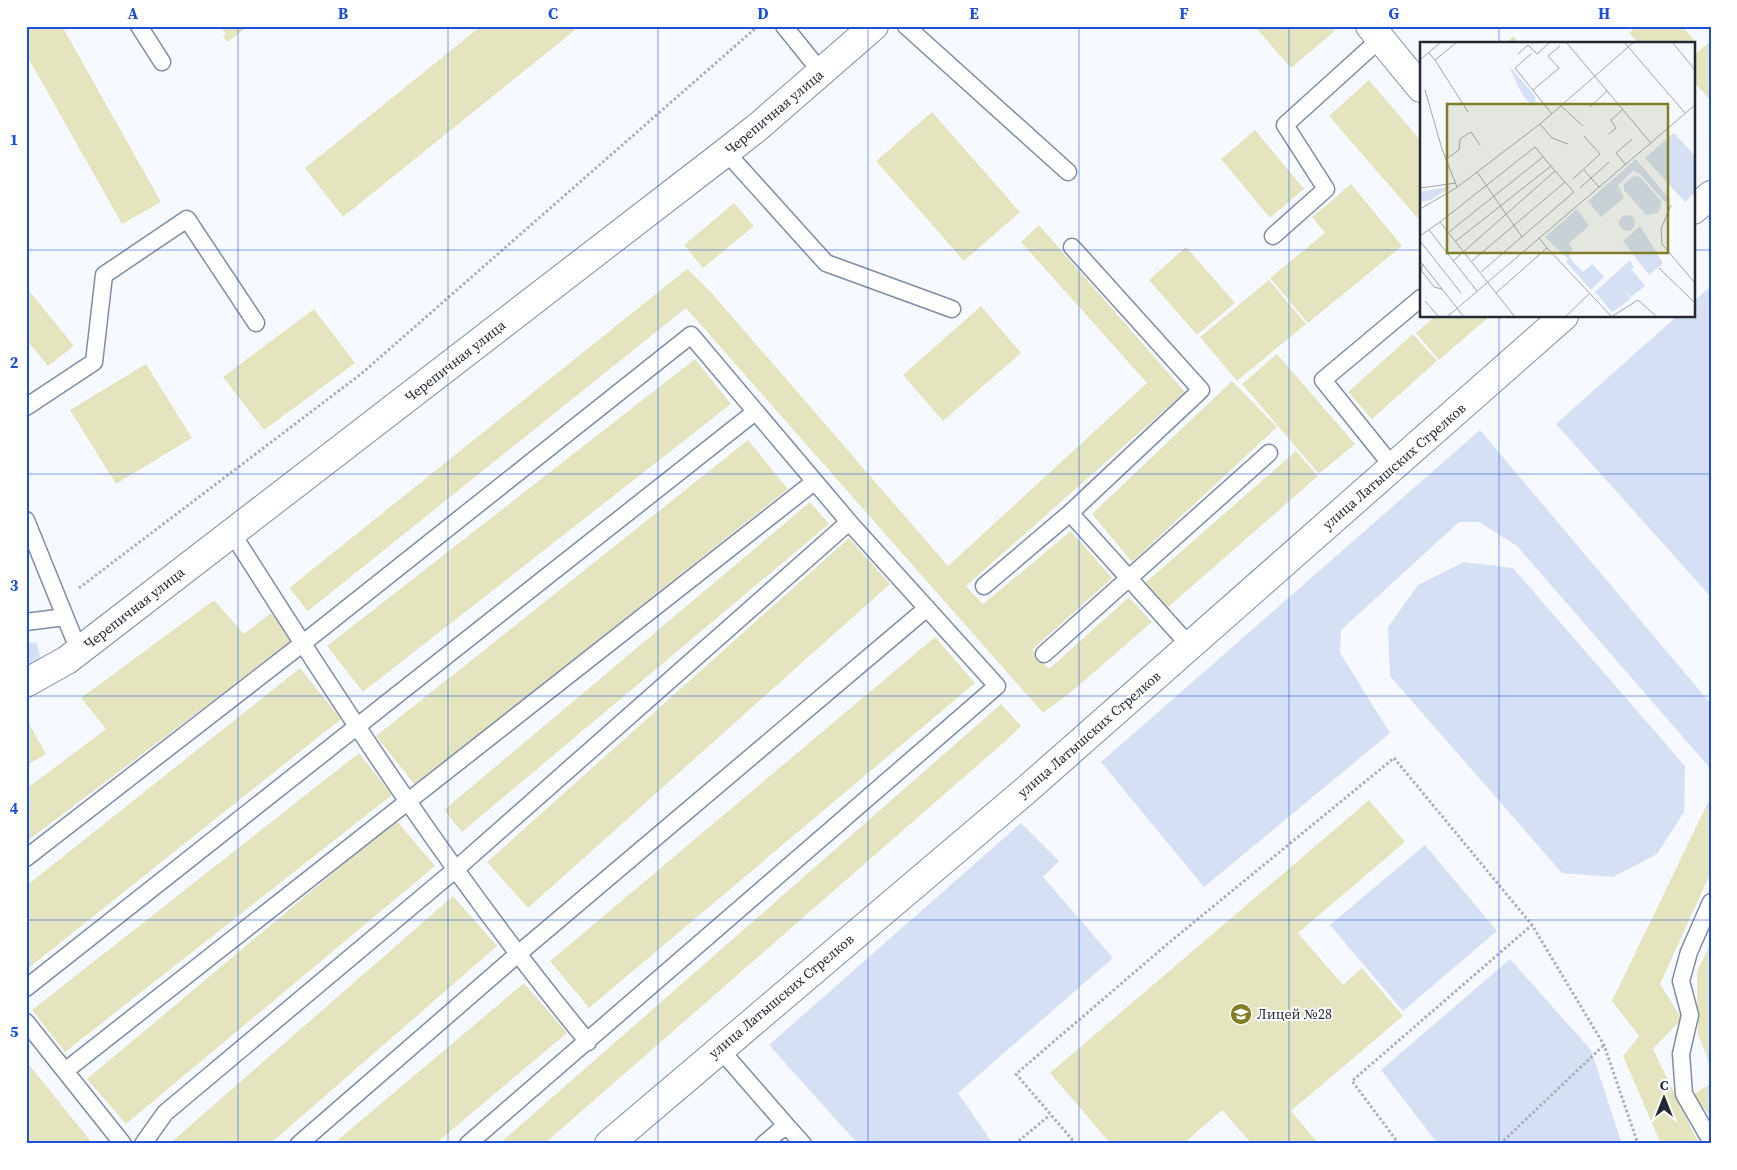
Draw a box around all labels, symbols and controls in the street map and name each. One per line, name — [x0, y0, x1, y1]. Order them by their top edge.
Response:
text: A — [128, 2, 139, 24]
text: B — [338, 2, 349, 24]
text: C — [548, 2, 558, 24]
text: D — [757, 2, 769, 24]
text: E — [969, 2, 979, 24]
text: F — [1179, 2, 1189, 24]
text: G — [1389, 2, 1400, 24]
text: H — [1598, 2, 1610, 24]
inset map — [1420, 42, 1694, 318]
street label: Черепичная улица — [720, 64, 828, 159]
text: 1 — [10, 128, 18, 150]
street label: Черепичная улица — [400, 315, 510, 407]
text: 2 — [10, 351, 19, 373]
street label: улица Латышских Стрелков — [1318, 398, 1470, 534]
street label: Черепичная улица — [79, 562, 189, 654]
text: 3 — [10, 574, 19, 596]
street label: улица Латышских Стрелков — [1013, 666, 1165, 802]
text: 4 — [10, 797, 19, 819]
street label: улица Латышских Стрелков — [704, 929, 858, 1063]
school or university icon: Лицей №28 — [1229, 1002, 1253, 1026]
place label: Лицей №28 — [1257, 1004, 1332, 1024]
text: 5 — [10, 1020, 19, 1042]
north arrow — [1640, 1072, 1690, 1122]
text: С — [1660, 1075, 1669, 1095]

